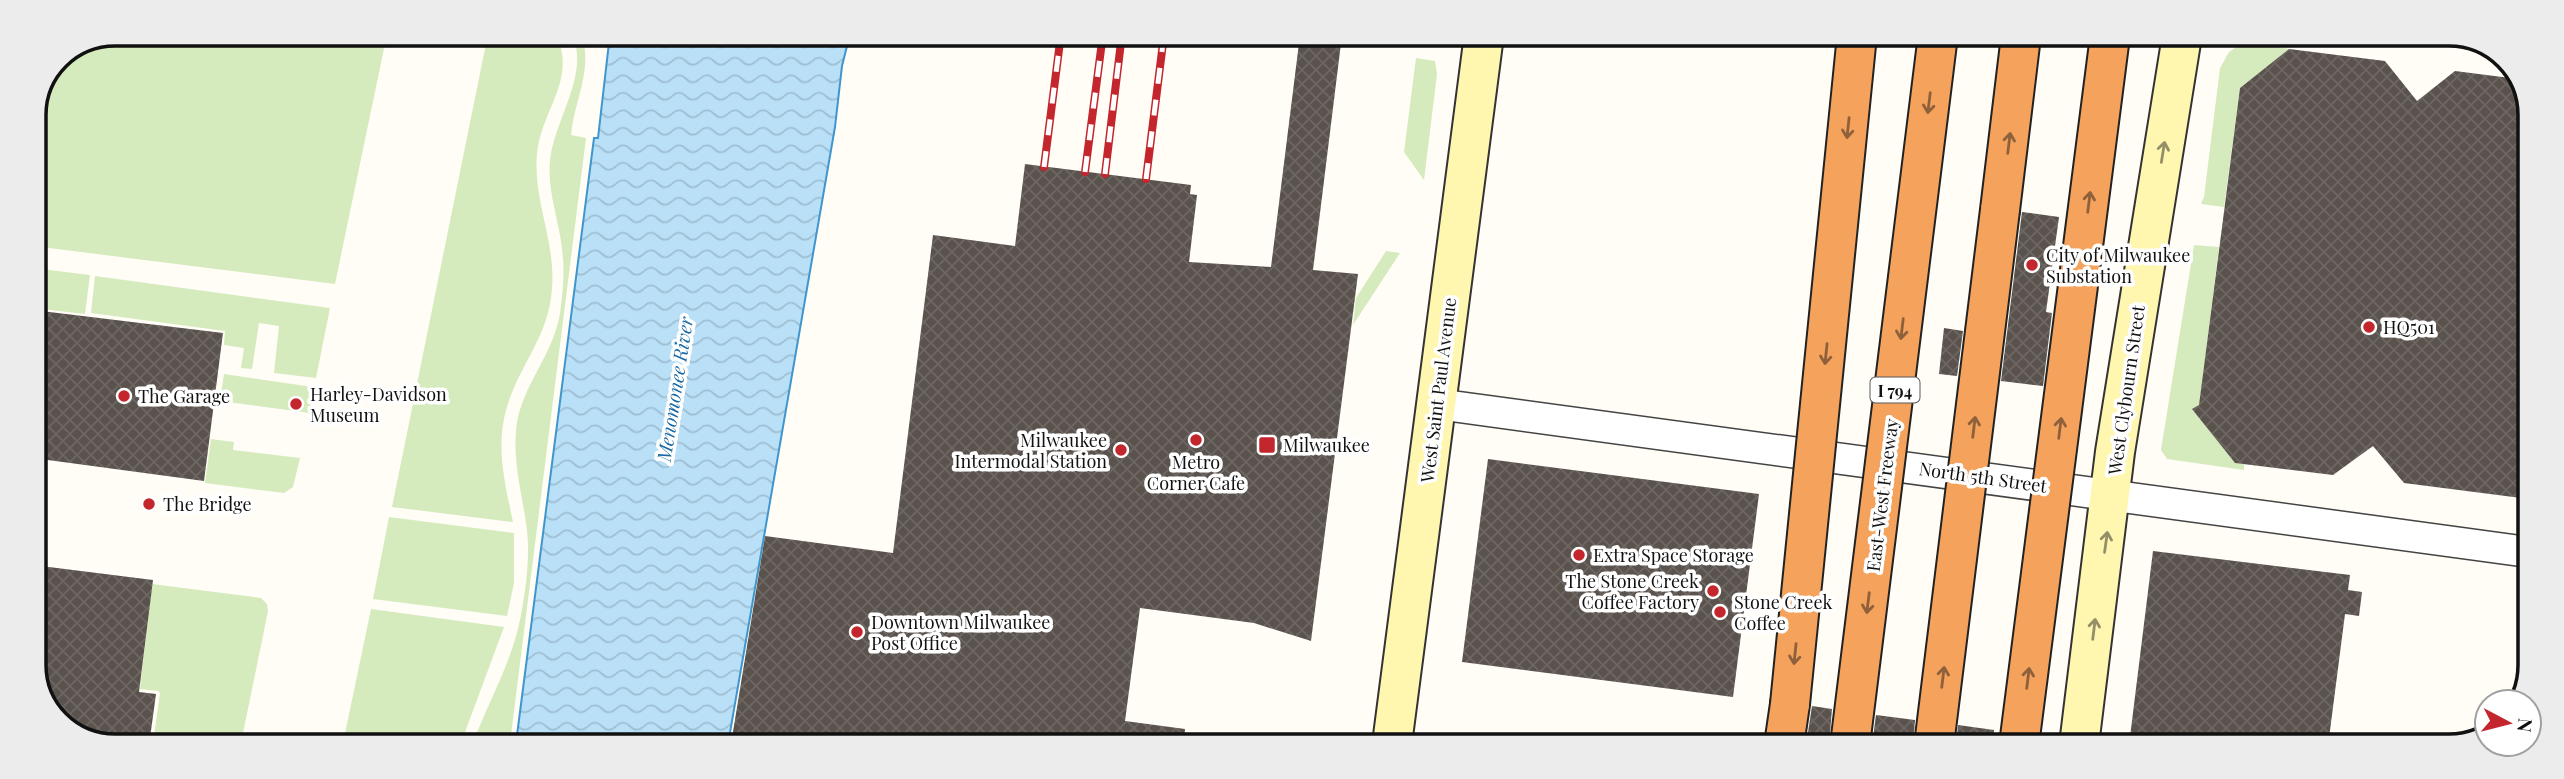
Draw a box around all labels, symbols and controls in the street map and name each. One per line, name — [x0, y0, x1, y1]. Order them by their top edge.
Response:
one-way arrow — [1923, 91, 1936, 114]
one-way arrow — [1842, 116, 1855, 139]
one-way arrow — [2002, 132, 2015, 154]
one-way arrow — [2157, 141, 2170, 164]
one-way arrow — [2083, 191, 2096, 214]
place label: City of Milwaukee Substation — [2046, 243, 2190, 288]
marker: City of Milwaukee Substation — [2024, 257, 2040, 273]
street label: West Saint Paul Avenue — [1415, 296, 1461, 485]
street label: West Clybourn Street — [2102, 303, 2150, 478]
water label: Menomonee River — [650, 314, 698, 464]
place label: HQ501 — [2383, 315, 2435, 339]
one-way arrow — [1896, 317, 1909, 340]
marker: HQ501 — [2361, 319, 2377, 335]
one-way arrow — [1819, 342, 1832, 365]
road number: I 794 — [1870, 378, 1920, 402]
place label: Harley-Davidson Museum — [310, 382, 447, 427]
place label: The Garage — [138, 384, 230, 408]
marker: The Garage — [116, 388, 132, 404]
marker: Harley-Davidson Museum — [288, 396, 304, 412]
one-way arrow — [1967, 416, 1980, 439]
street label: East-West Freeway — [1861, 417, 1903, 573]
one-way arrow — [2054, 417, 2067, 439]
place label: Milwaukee Intermodal Station — [954, 428, 1107, 473]
marker: Metro Corner Cafe — [1188, 432, 1204, 448]
place label: Milwaukee — [1283, 433, 1370, 457]
marker: Milwaukee — [1257, 435, 1277, 455]
marker: Milwaukee Intermodal Station — [1113, 442, 1129, 458]
place label: Metro Corner Cafe — [1147, 450, 1245, 495]
street label: North 5th Street — [1917, 456, 2049, 498]
place label: The Bridge — [163, 492, 252, 516]
marker: The Bridge — [141, 496, 157, 512]
one-way arrow — [2099, 531, 2112, 554]
place label: Extra Space Storage — [1593, 543, 1754, 567]
marker: Extra Space Storage — [1571, 547, 1587, 563]
place label: The Stone Creek Coffee Factory — [1565, 569, 1699, 614]
marker: The Stone Creek Coffee Factory — [1705, 583, 1721, 599]
place label: Stone Creek Coffee — [1734, 590, 1833, 635]
one-way arrow — [1861, 592, 1874, 614]
marker: Stone Creek Coffee — [1712, 604, 1728, 620]
place label: Downtown Milwaukee Post Office — [871, 610, 1050, 655]
one-way arrow — [2087, 618, 2100, 641]
marker: Downtown Milwaukee Post Office — [849, 624, 865, 640]
one-way arrow — [1789, 642, 1802, 664]
one-way arrow — [1936, 667, 1949, 689]
one-way arrow — [2022, 667, 2035, 689]
north arrow — [2473, 688, 2543, 758]
text: N — [2512, 717, 2540, 734]

